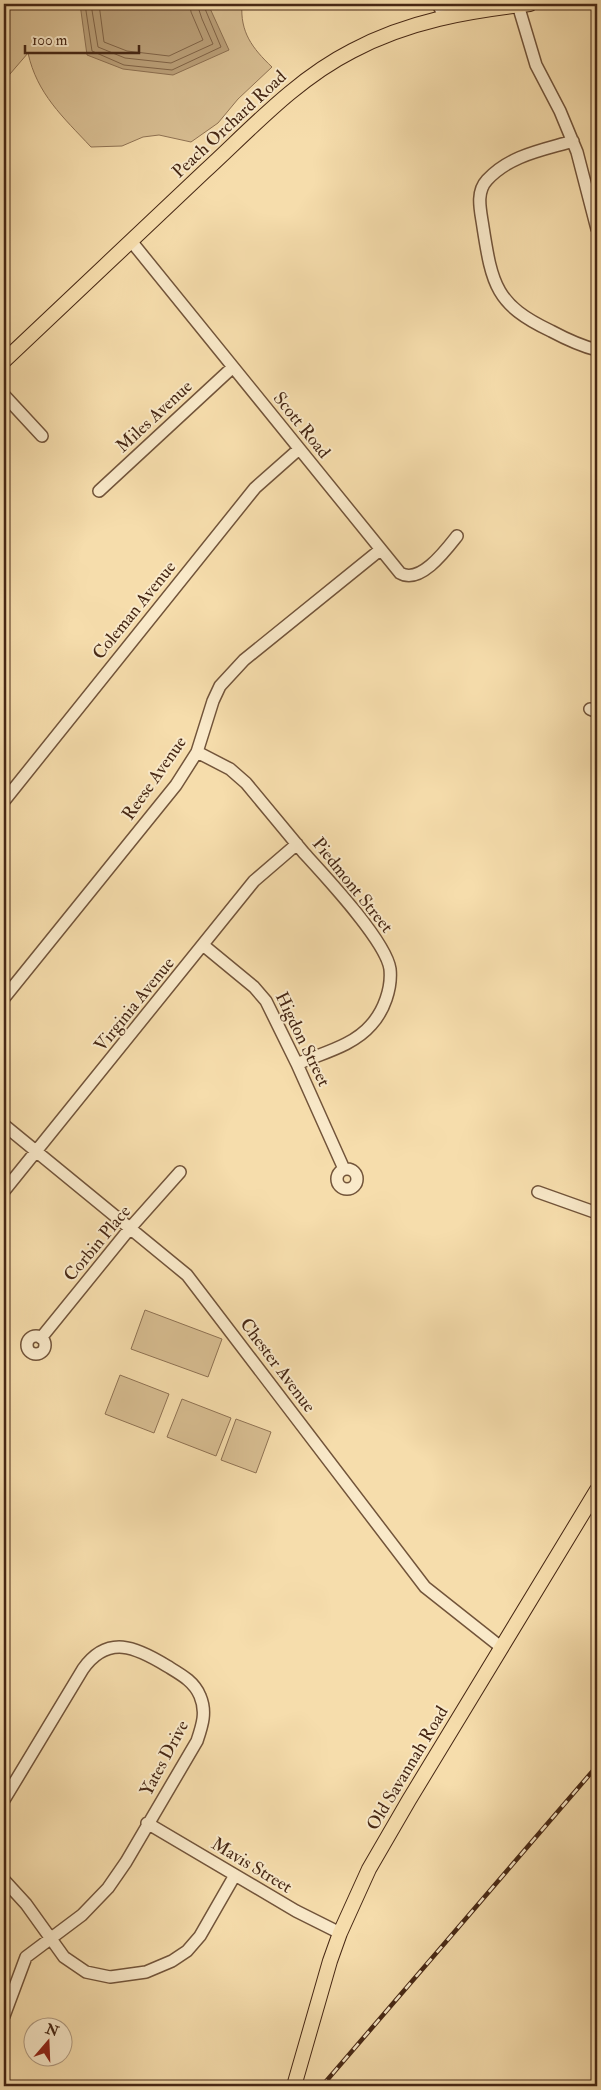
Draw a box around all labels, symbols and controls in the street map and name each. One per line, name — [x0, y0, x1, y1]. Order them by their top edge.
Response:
scale bar — [25, 22, 139, 54]
text: 100 m — [32, 31, 68, 50]
street label: Peach Orchard Road — [167, 65, 291, 183]
street label: Miles Avenue — [111, 375, 198, 458]
street label: Scott Road — [268, 387, 335, 463]
street label: Coleman Avenue — [88, 556, 182, 664]
street label: Reese Avenue — [117, 731, 192, 825]
street label: Piedmont Street — [307, 833, 398, 938]
street label: Virginia Avenue — [89, 952, 180, 1056]
street label: Higdon Street — [270, 988, 335, 1090]
street label: Corbin Place — [59, 1200, 136, 1286]
street label: Chester Avenue — [235, 1314, 321, 1417]
street label: Old Savannah Road — [361, 1702, 454, 1835]
street label: Yates Drive — [135, 1716, 194, 1800]
street label: Mavis Street — [207, 1832, 297, 1899]
north arrow — [22, 2018, 72, 2068]
text: N — [42, 2020, 61, 2040]

